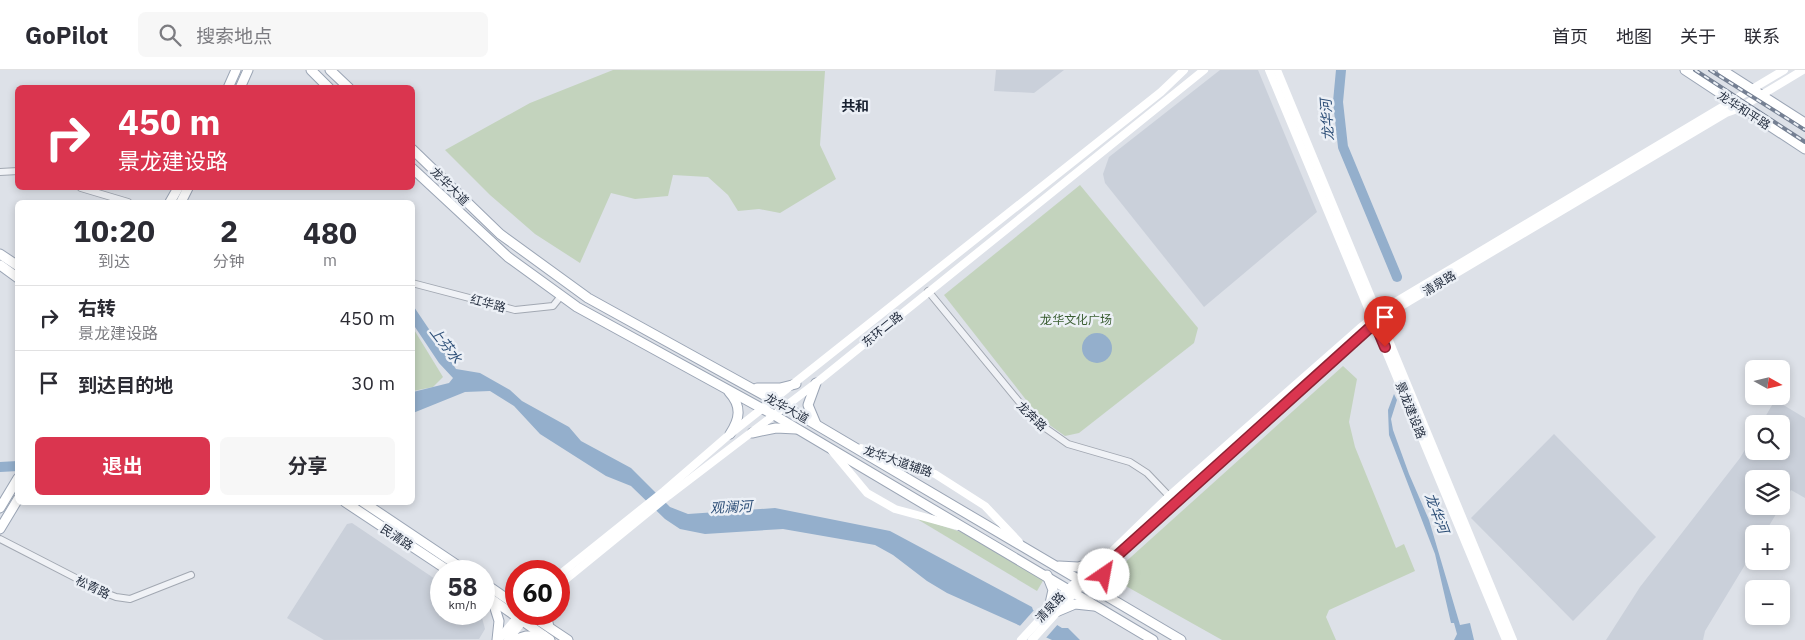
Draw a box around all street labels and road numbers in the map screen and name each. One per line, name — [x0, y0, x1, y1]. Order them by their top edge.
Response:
street label: 龙华和平路 — [1715, 87, 1773, 133]
street label: 龙华大道 — [428, 164, 472, 208]
street label: 清泉路 — [1420, 267, 1458, 299]
street label: 红华路 — [469, 291, 507, 315]
street label: 东环二路 — [859, 308, 905, 350]
street label: 景龙建设路 — [1393, 379, 1429, 441]
street label: 龙华大道 — [762, 390, 812, 426]
street label: 龙奔路 — [1014, 398, 1050, 434]
street label: 龙华大道辅路 — [862, 442, 934, 480]
street label: 民清路 — [378, 521, 416, 553]
street label: 松青路 — [74, 572, 112, 602]
street label: 清泉路 — [1032, 589, 1068, 625]

